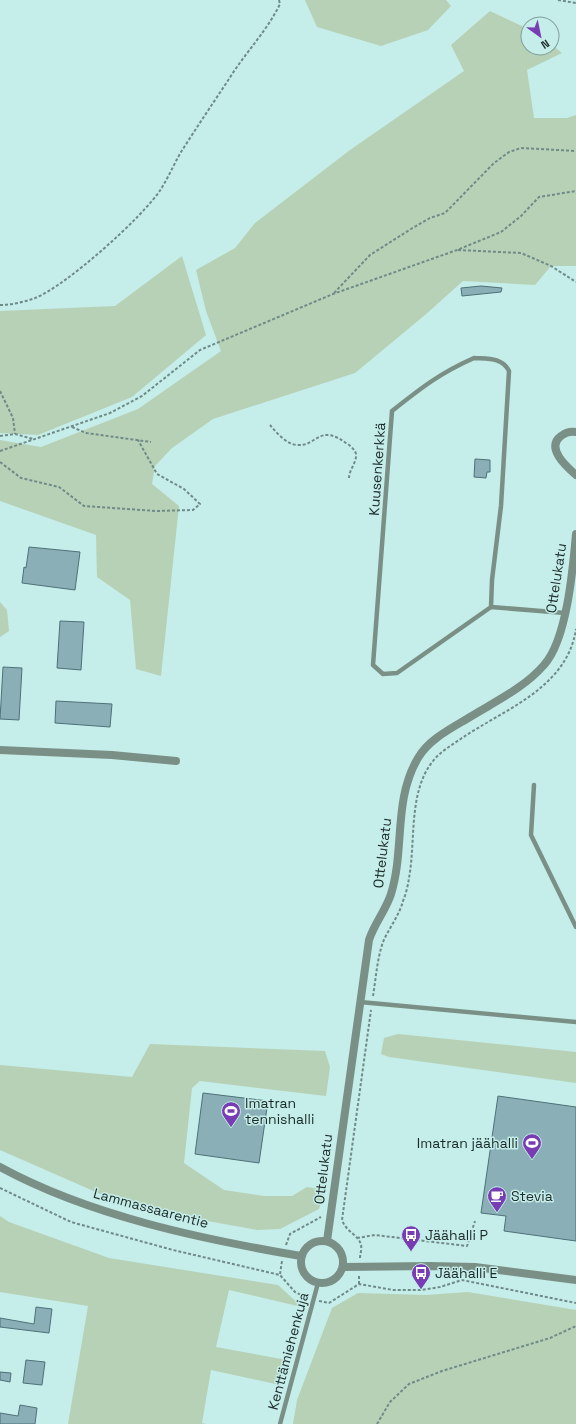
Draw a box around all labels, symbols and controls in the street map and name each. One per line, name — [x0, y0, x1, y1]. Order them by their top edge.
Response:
north arrow — [520, 16, 560, 56]
text: N — [539, 37, 552, 52]
street label: Kuusenkerkkä — [365, 422, 389, 516]
street label: Ottelukatu — [542, 542, 570, 614]
street label: Ottelukatu — [369, 817, 395, 889]
place label: Imatran tennishalli — [245, 1094, 314, 1128]
sports icon: Imatran tennishalli — [220, 1100, 242, 1128]
sports icon: Imatran jäähalli — [521, 1132, 543, 1160]
street label: Ottelukatu — [310, 1133, 336, 1205]
place label: Imatran jäähalli — [417, 1134, 518, 1152]
street label: Lammassaarentie — [91, 1184, 211, 1232]
cafe icon: Stevia — [486, 1185, 508, 1213]
place label: Stevia — [511, 1187, 553, 1205]
bus stop icon: Jäähalli P — [400, 1224, 422, 1252]
place label: Jäähalli P — [425, 1226, 488, 1244]
bus stop icon: Jäähalli E — [410, 1262, 432, 1290]
place label: Jäähalli E — [435, 1264, 498, 1282]
street label: Kenttämiehenkuja — [264, 1290, 312, 1412]

